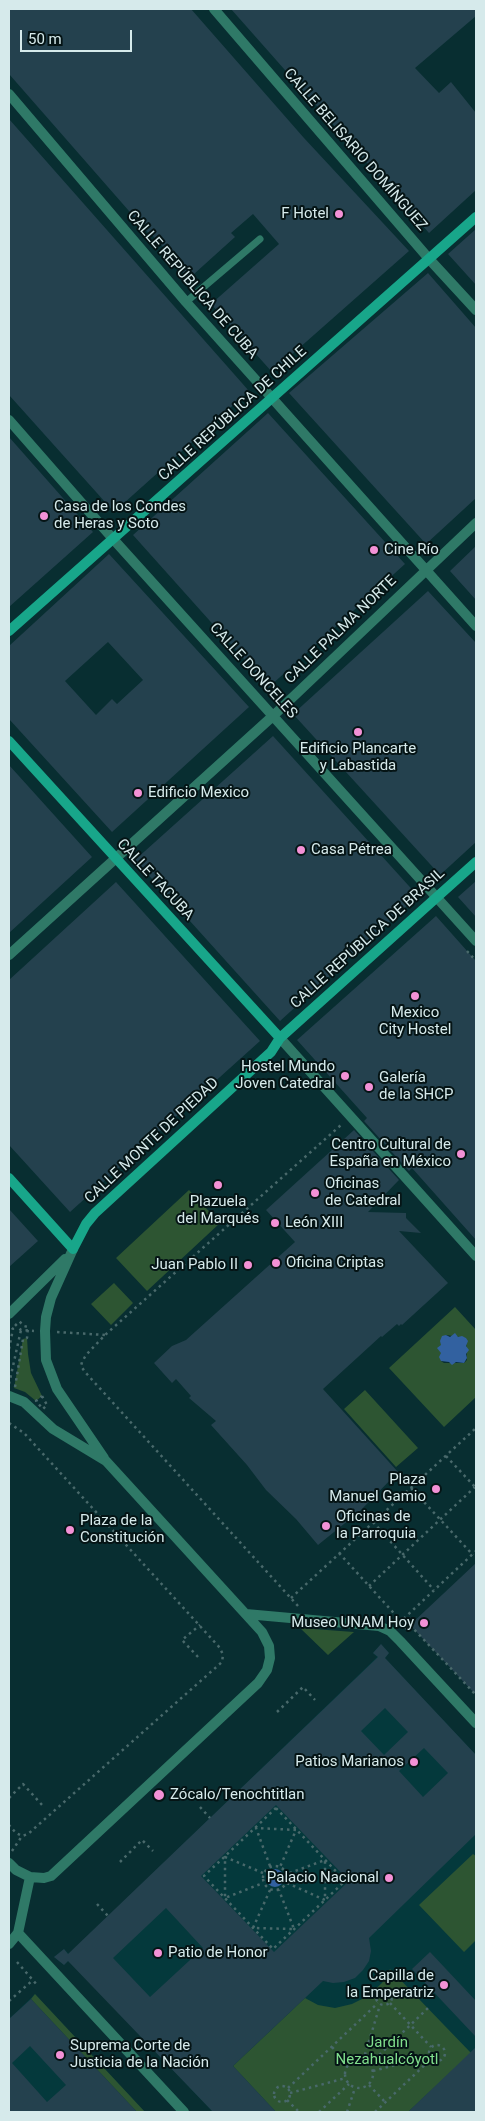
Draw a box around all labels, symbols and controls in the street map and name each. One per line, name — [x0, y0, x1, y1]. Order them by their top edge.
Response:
scale bar — [22, 20, 135, 52]
text: 50 m — [28, 30, 62, 48]
street label: CALLE BELISARIO DOMÍNGUEZ — [279, 65, 431, 235]
place label: F Hotel — [281, 205, 329, 223]
street label: CALLE REPÚBLICA DE CUBA — [123, 207, 261, 363]
marker: F Hotel — [333, 208, 345, 220]
street label: CALLE REPÚBLICA DE CHILE — [155, 343, 311, 485]
place label: Casa de los Condes de Heras y Soto — [54, 498, 186, 533]
marker: Casa de los Condes de Heras y Soto — [38, 510, 50, 522]
place label: Cine Río — [384, 541, 439, 559]
marker: Cine Río — [368, 544, 380, 556]
street label: CALLE PALMA NORTE — [281, 572, 401, 688]
street label: CALLE DONCELES — [205, 619, 301, 723]
marker: Edificio Plancarte y Labastida — [352, 726, 364, 738]
place label: Edificio Plancarte y Labastida — [300, 740, 416, 775]
place label: Edificio Mexico — [148, 784, 249, 802]
marker: Edificio Mexico — [132, 787, 144, 799]
street label: CALLE TACUBA — [113, 836, 197, 924]
place label: Casa Pétrea — [311, 841, 392, 859]
marker: Casa Pétrea — [295, 844, 307, 856]
street label: CALLE REPÚBLICA DE BRASIL — [287, 865, 449, 1013]
marker: Mexico City Hostel — [409, 990, 421, 1002]
place label: Mexico City Hostel — [379, 1004, 451, 1039]
place label: Hostel Mundo Joven Catedral — [235, 1058, 335, 1093]
place label: Galería de la SHCP — [379, 1069, 453, 1104]
marker: Hostel Mundo Joven Catedral — [339, 1070, 351, 1082]
street label: CALLE MONTE DE PIEDAD — [81, 1074, 223, 1208]
marker: Galería de la SHCP — [363, 1081, 375, 1093]
place label: Centro Cultural de España en México — [329, 1136, 451, 1171]
marker: Centro Cultural de España en México — [455, 1148, 467, 1160]
place label: Oficinas de Catedral — [325, 1175, 401, 1210]
marker: Plazuela del Marqués — [212, 1179, 224, 1191]
marker: Oficinas de Catedral — [309, 1187, 321, 1199]
place label: Plazuela del Marqués — [177, 1193, 259, 1228]
place label: León XIII — [285, 1214, 343, 1232]
marker: León XIII — [269, 1217, 281, 1229]
place label: Oficina Criptas — [286, 1254, 384, 1272]
place label: Juan Pablo II — [151, 1256, 238, 1274]
marker: Oficina Criptas — [270, 1257, 282, 1269]
marker: Juan Pablo II — [242, 1259, 254, 1271]
place label: Plaza Manuel Gamio — [329, 1471, 426, 1506]
marker: Plaza Manuel Gamio — [430, 1483, 442, 1495]
place label: Oficinas de la Parroquia — [336, 1508, 416, 1543]
place label: Plaza de la Constitución — [80, 1512, 164, 1547]
marker: Oficinas de la Parroquia — [320, 1520, 332, 1532]
marker: Plaza de la Constitución — [64, 1524, 76, 1536]
place label: Museo UNAM Hoy — [291, 1614, 414, 1632]
marker: Museo UNAM Hoy — [418, 1617, 430, 1629]
place label: Patios Marianos — [295, 1753, 404, 1771]
marker: Patios Marianos — [408, 1756, 420, 1768]
place label: Zócalo/Tenochtitlan — [170, 1786, 304, 1804]
marker: Zócalo/Tenochtitlan — [152, 1788, 166, 1802]
place label: Palacio Nacional — [267, 1869, 379, 1887]
marker: Palacio Nacional — [383, 1872, 395, 1884]
place label: Patio de Honor — [168, 1944, 268, 1962]
marker: Patio de Honor — [152, 1947, 164, 1959]
place label: Capilla de la Emperatriz — [346, 1967, 434, 2002]
marker: Capilla de la Emperatriz — [438, 1979, 450, 1991]
park label: Jardín Nezahualcóyotl — [336, 2034, 438, 2069]
place label: Suprema Corte de Justicia de la Nación — [70, 2037, 209, 2072]
marker: Suprema Corte de Justicia de la Nación — [54, 2049, 66, 2061]

